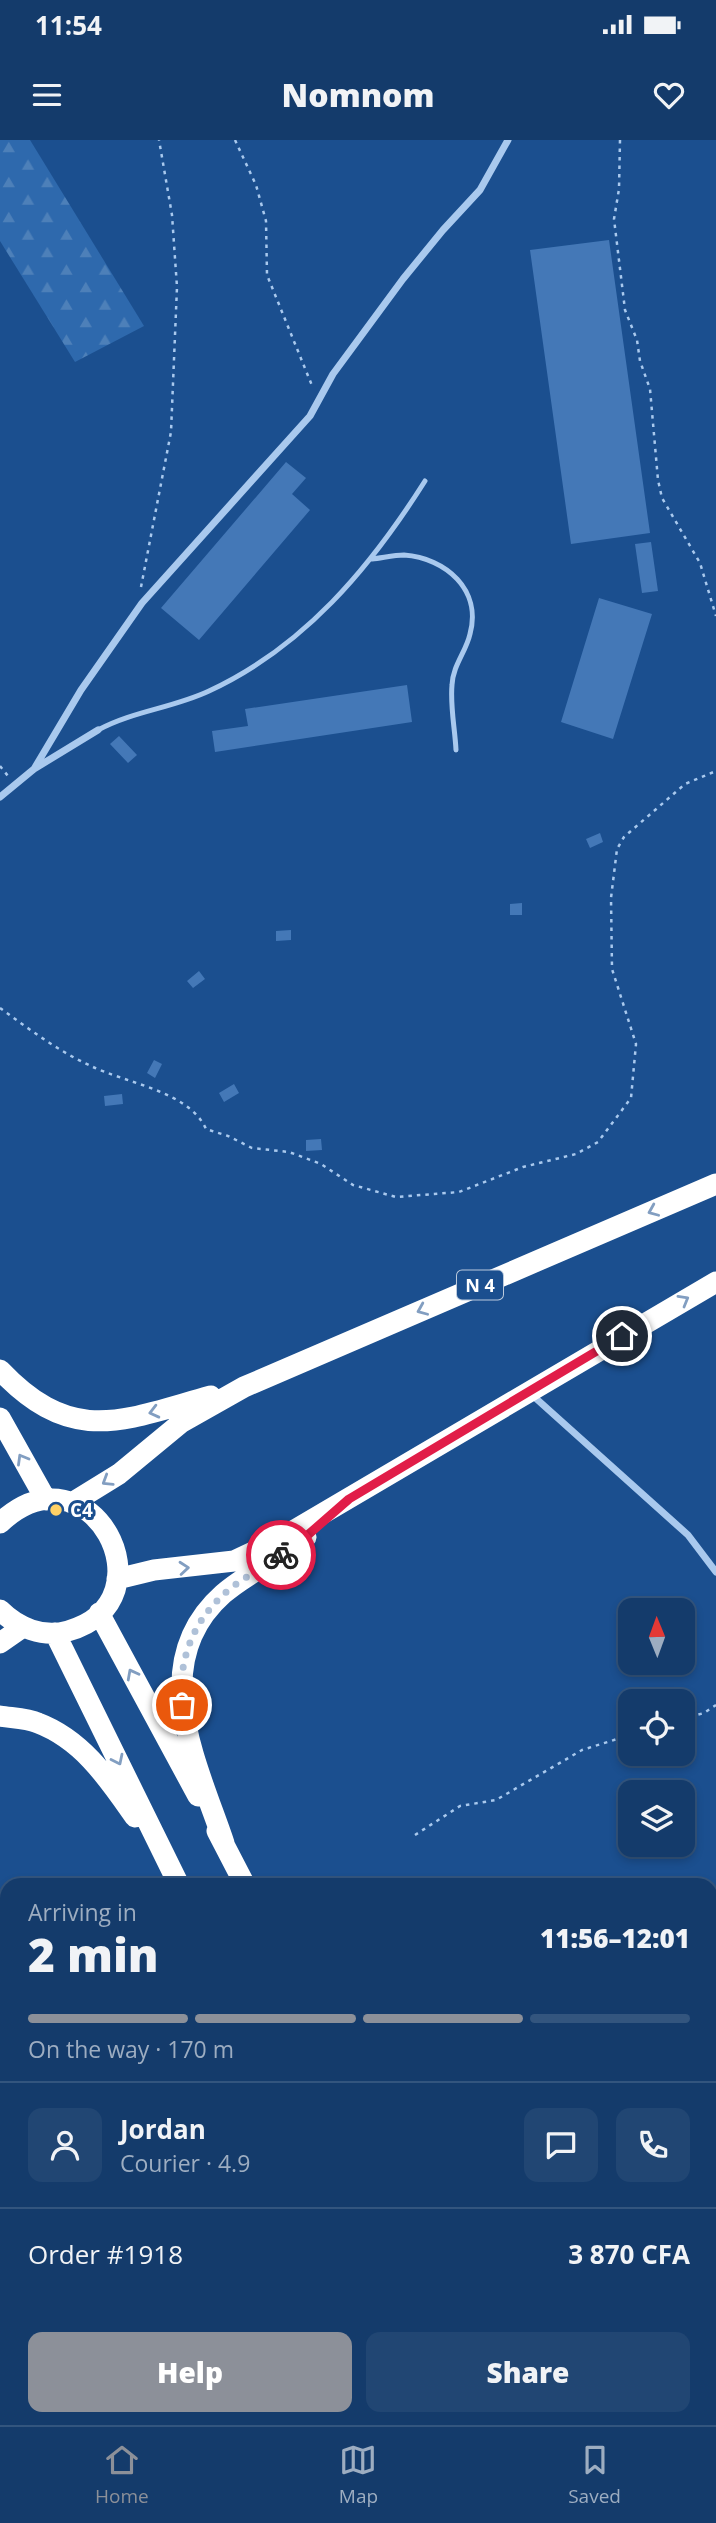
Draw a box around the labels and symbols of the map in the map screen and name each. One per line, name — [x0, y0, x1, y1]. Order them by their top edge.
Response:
one-way arrow — [648, 1202, 660, 1216]
road number: N 4 — [457, 1270, 503, 1300]
one-way arrow — [676, 1296, 689, 1309]
one-way arrow — [417, 1302, 429, 1316]
pin — [592, 1306, 652, 1366]
one-way arrow — [149, 1404, 161, 1419]
one-way arrow — [18, 1454, 31, 1467]
one-way arrow — [102, 1473, 115, 1486]
place label: C4 — [70, 1497, 93, 1523]
marker: C4 — [48, 1502, 64, 1518]
courier — [246, 1520, 316, 1590]
one-way arrow — [179, 1561, 190, 1576]
north arrow — [618, 1598, 695, 1675]
one-way arrow — [127, 1668, 140, 1681]
pin — [152, 1675, 212, 1735]
one-way arrow — [110, 1753, 124, 1765]

